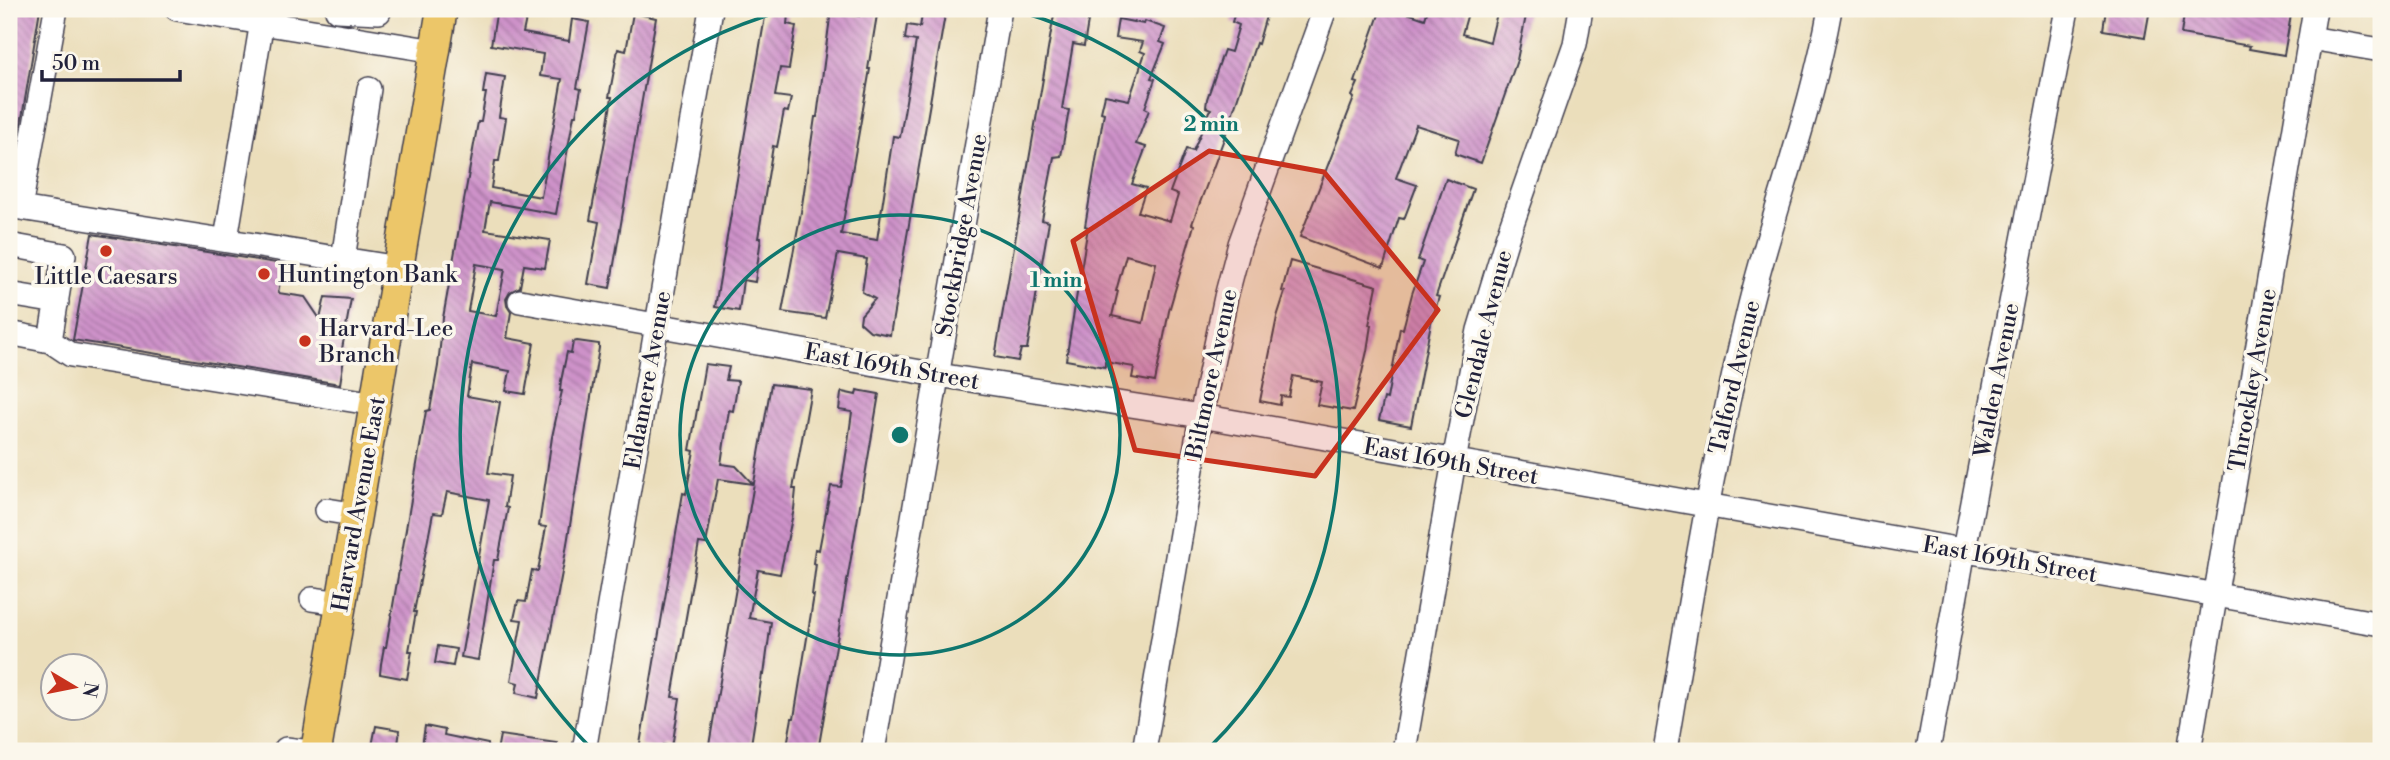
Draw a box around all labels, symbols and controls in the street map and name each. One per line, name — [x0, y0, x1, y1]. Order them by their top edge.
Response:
scale bar — [42, 38, 180, 82]
text: 50 m — [52, 51, 100, 77]
text: 2 min — [1183, 112, 1239, 138]
street label: Stockbridge Avenue — [930, 132, 994, 339]
marker: Little Caesars — [98, 243, 114, 259]
street label: Glendale Avenue — [1449, 247, 1518, 421]
place label: Huntington Bank — [278, 261, 458, 289]
place label: Little Caesars — [34, 263, 178, 291]
marker: Huntington Bank — [256, 266, 272, 282]
text: 1 min — [1030, 268, 1082, 294]
street label: Biltmore Avenue — [1180, 286, 1244, 463]
street label: Throckley Avenue — [2223, 286, 2283, 474]
street label: Eldamere Avenue — [618, 289, 677, 472]
street label: Talford Avenue — [1704, 297, 1766, 457]
street label: Walden Avenue — [1968, 301, 2026, 461]
place label: Harvard-Lee Branch — [318, 315, 453, 369]
marker: Harvard-Lee Branch — [297, 333, 313, 349]
street label: East 169th Street — [802, 338, 981, 396]
street label: Harvard Avenue East — [326, 394, 392, 614]
centre of rings — [888, 423, 912, 447]
street label: East 169th Street — [1361, 433, 1540, 491]
street label: East 169th Street — [1920, 531, 2099, 589]
north arrow — [38, 652, 108, 722]
text: N — [77, 680, 103, 699]

